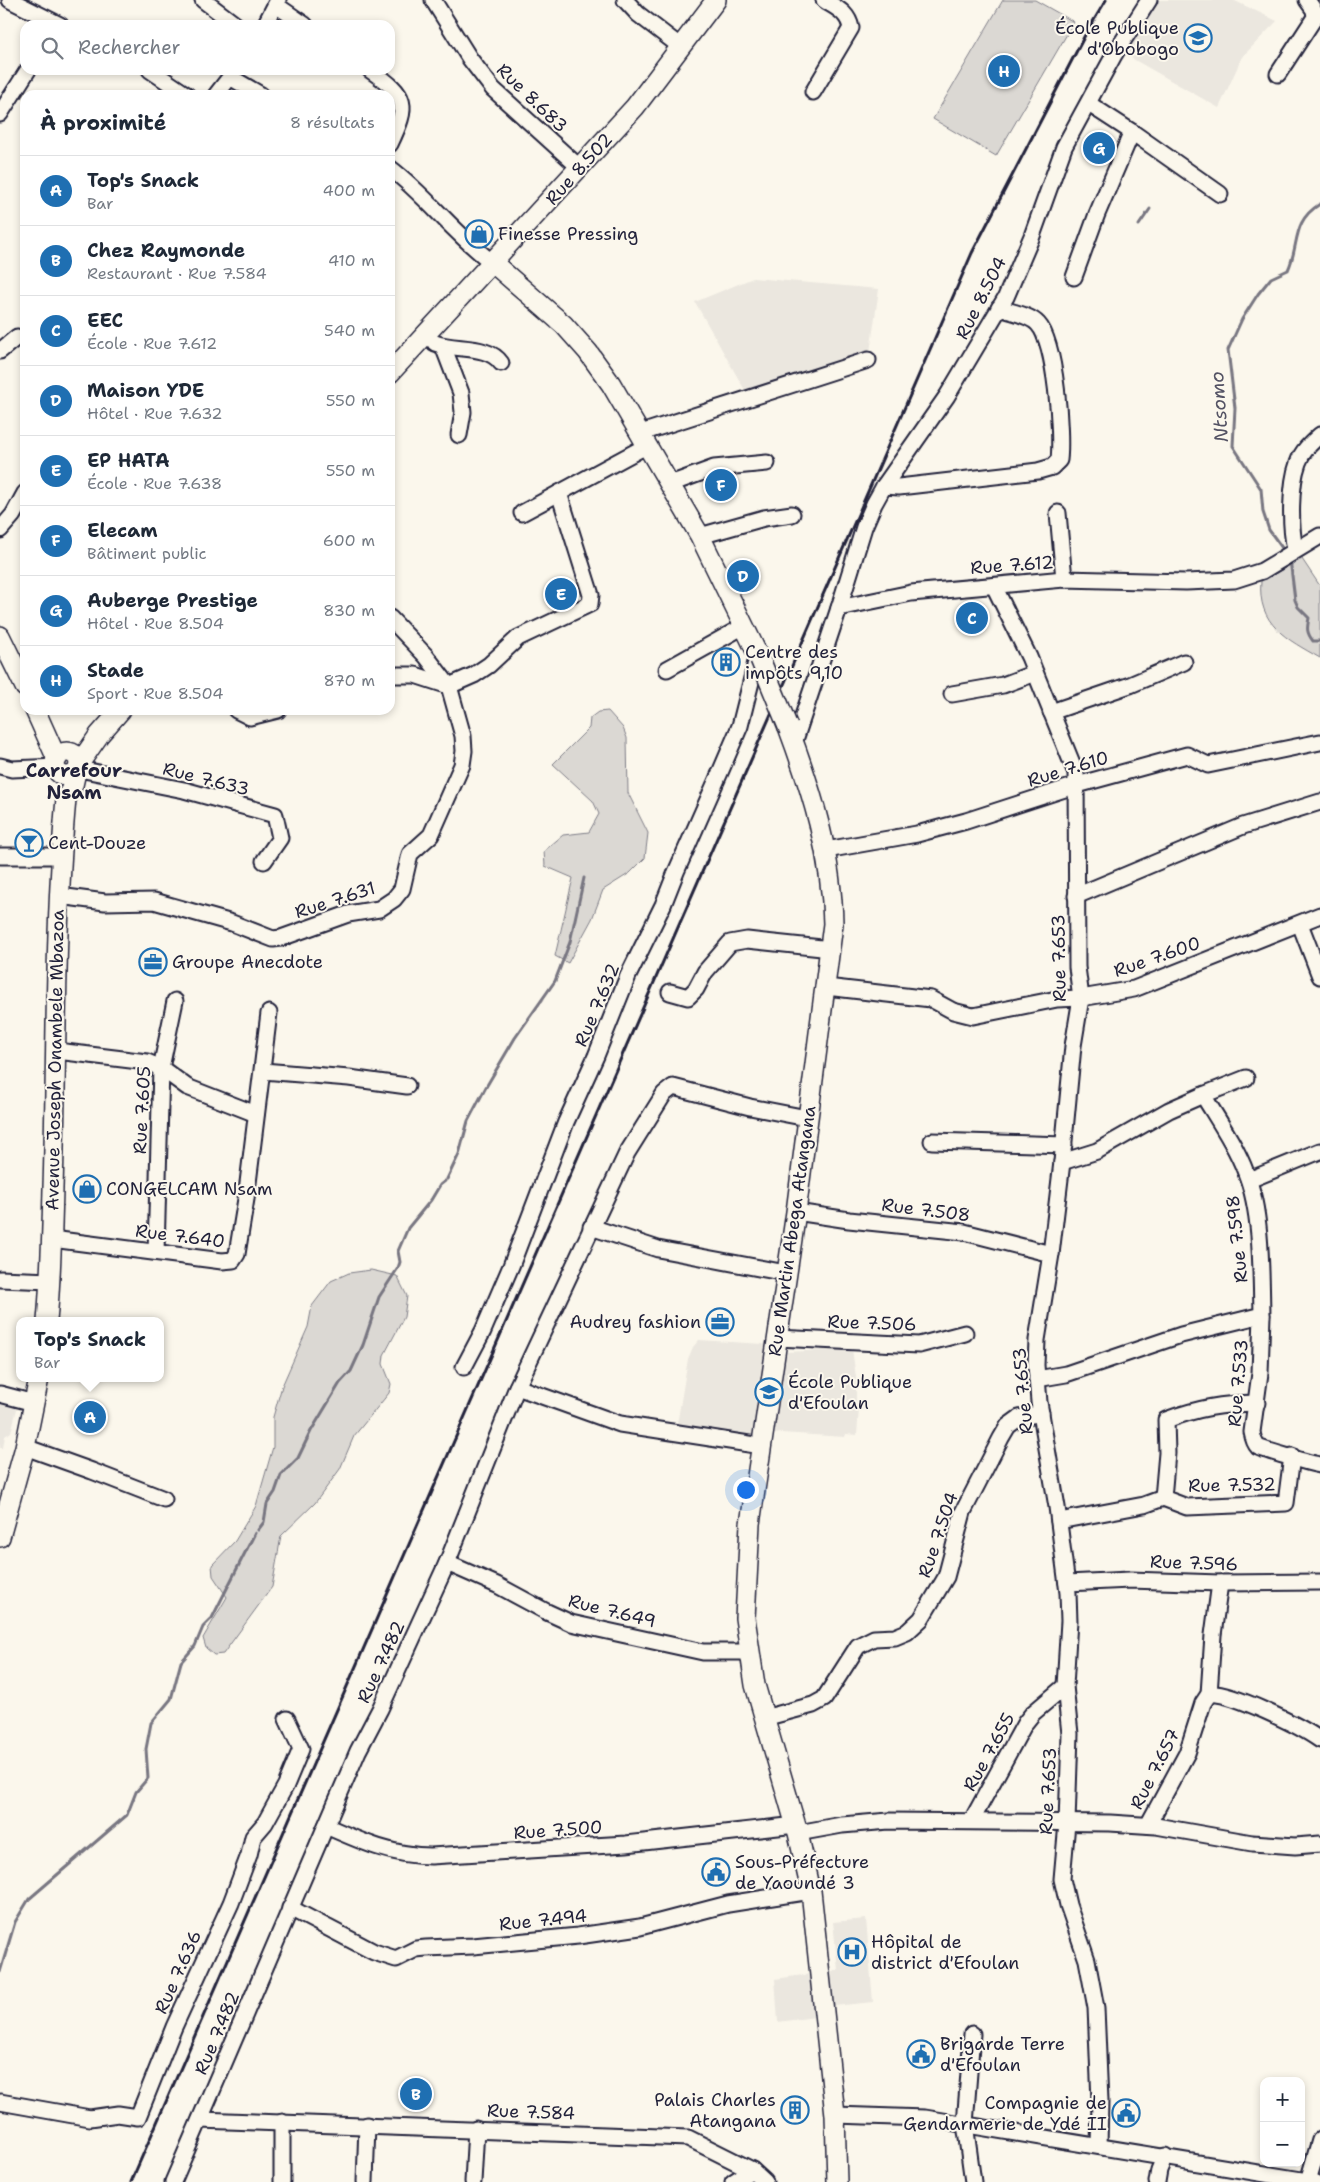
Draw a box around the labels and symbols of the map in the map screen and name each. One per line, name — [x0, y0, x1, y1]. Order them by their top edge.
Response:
place label: École Publique d'Obobogo — [1055, 16, 1179, 61]
school or university icon: École Publique d'Obobogo — [1183, 23, 1213, 53]
pin: H — [988, 52, 1020, 90]
street label: Rue 8.683 — [491, 58, 573, 138]
street label: Rue 8.502 — [540, 128, 618, 210]
pin: G — [1083, 129, 1115, 167]
shop icon: Finesse Pressing — [464, 219, 494, 249]
place label: Finesse Pressing — [498, 222, 638, 246]
street label: Rue 8.504 — [950, 253, 1012, 343]
water label: Ntsomo — [1204, 371, 1234, 443]
pin: F — [705, 466, 737, 504]
street label: Rue 7.612 — [970, 550, 1054, 580]
pin: D — [727, 557, 759, 595]
pin: E — [545, 575, 577, 613]
pin: C — [956, 599, 988, 637]
place label: Centre des impôts 9,10 — [745, 640, 843, 685]
building icon: Centre des impôts 9,10 — [711, 647, 741, 677]
street label: Rue 7.610 — [1024, 745, 1112, 793]
street label: Rue 7.633 — [160, 757, 252, 801]
district label: Carrefour Nsam — [26, 758, 122, 805]
bar icon: Cent-Douze — [14, 828, 44, 858]
place label: Cent-Douze — [48, 831, 146, 855]
street label: Rue 7.631 — [292, 876, 378, 924]
street label: Avenue Joseph Onambele Mbazoa — [40, 909, 70, 1211]
street label: Rue 7.653 — [1046, 914, 1072, 1002]
street label: Rue 7.600 — [1111, 931, 1203, 983]
office icon: Groupe Anecdote — [138, 947, 168, 977]
place label: Groupe Anecdote — [172, 950, 323, 974]
street label: Rue 7.632 — [569, 960, 625, 1050]
street label: Rue 7.605 — [128, 1065, 156, 1155]
street label: Rue Martin Abega Atangana — [763, 1104, 821, 1358]
shop icon: CONGELCAM Nsam — [72, 1174, 102, 1204]
place label: CONGELCAM Nsam — [106, 1177, 273, 1201]
street label: Rue 7.508 — [880, 1193, 972, 1227]
street label: Rue 7.598 — [1220, 1194, 1254, 1284]
street label: Rue 7.640 — [134, 1219, 226, 1253]
office icon: Audrey fashion — [705, 1307, 735, 1337]
street label: Rue 7.506 — [827, 1309, 917, 1337]
place label: Audrey fashion — [569, 1310, 701, 1334]
street label: Rue 7.533 — [1222, 1338, 1254, 1428]
street label: Rue 7.653 — [1007, 1346, 1039, 1436]
place label: École Publique d'Efoulan — [788, 1370, 912, 1415]
school or university icon: École Publique d'Efoulan — [754, 1377, 784, 1407]
pin: A — [74, 1398, 106, 1436]
street label: Rue 7.532 — [1188, 1472, 1276, 1498]
your location — [733, 1477, 759, 1503]
street label: Rue 7.504 — [912, 1489, 964, 1581]
street label: Rue 7.596 — [1149, 1549, 1239, 1577]
street label: Rue 7.649 — [566, 1589, 658, 1633]
street label: Rue 7.482 — [351, 1617, 411, 1707]
street label: Rue 7.655 — [958, 1708, 1020, 1796]
street label: Rue 7.657 — [1124, 1725, 1186, 1813]
street label: Rue 7.653 — [1034, 1747, 1062, 1835]
street label: Rue 7.500 — [513, 1815, 603, 1845]
place label: Sous-Préfecture de Yaoundé 3 — [735, 1850, 869, 1895]
public building icon: Sous-Préfecture de Yaoundé 3 — [701, 1857, 731, 1887]
street label: Rue 7.494 — [498, 1903, 588, 1937]
street label: Rue 7.636 — [149, 1926, 207, 2018]
place label: Hôpital de district d'Efoulan — [871, 1930, 1019, 1975]
hospital icon: Hôpital de district d'Efoulan — [837, 1937, 867, 1967]
street label: Rue 7.482 — [189, 1988, 245, 2078]
place label: Brigarde Terre d'Efoulan — [940, 2032, 1065, 2077]
public building icon: Brigarde Terre d'Efoulan — [906, 2039, 936, 2069]
pin: B — [400, 2075, 432, 2113]
place label: Palais Charles Atangana — [654, 2088, 776, 2133]
place label: Compagnie de Gendarmerie de Ydé II — [903, 2091, 1107, 2136]
building icon: Palais Charles Atangana — [780, 2095, 810, 2125]
street label: Rue 7.584 — [486, 2098, 576, 2126]
public building icon: Compagnie de Gendarmerie de Ydé II — [1111, 2098, 1141, 2128]

